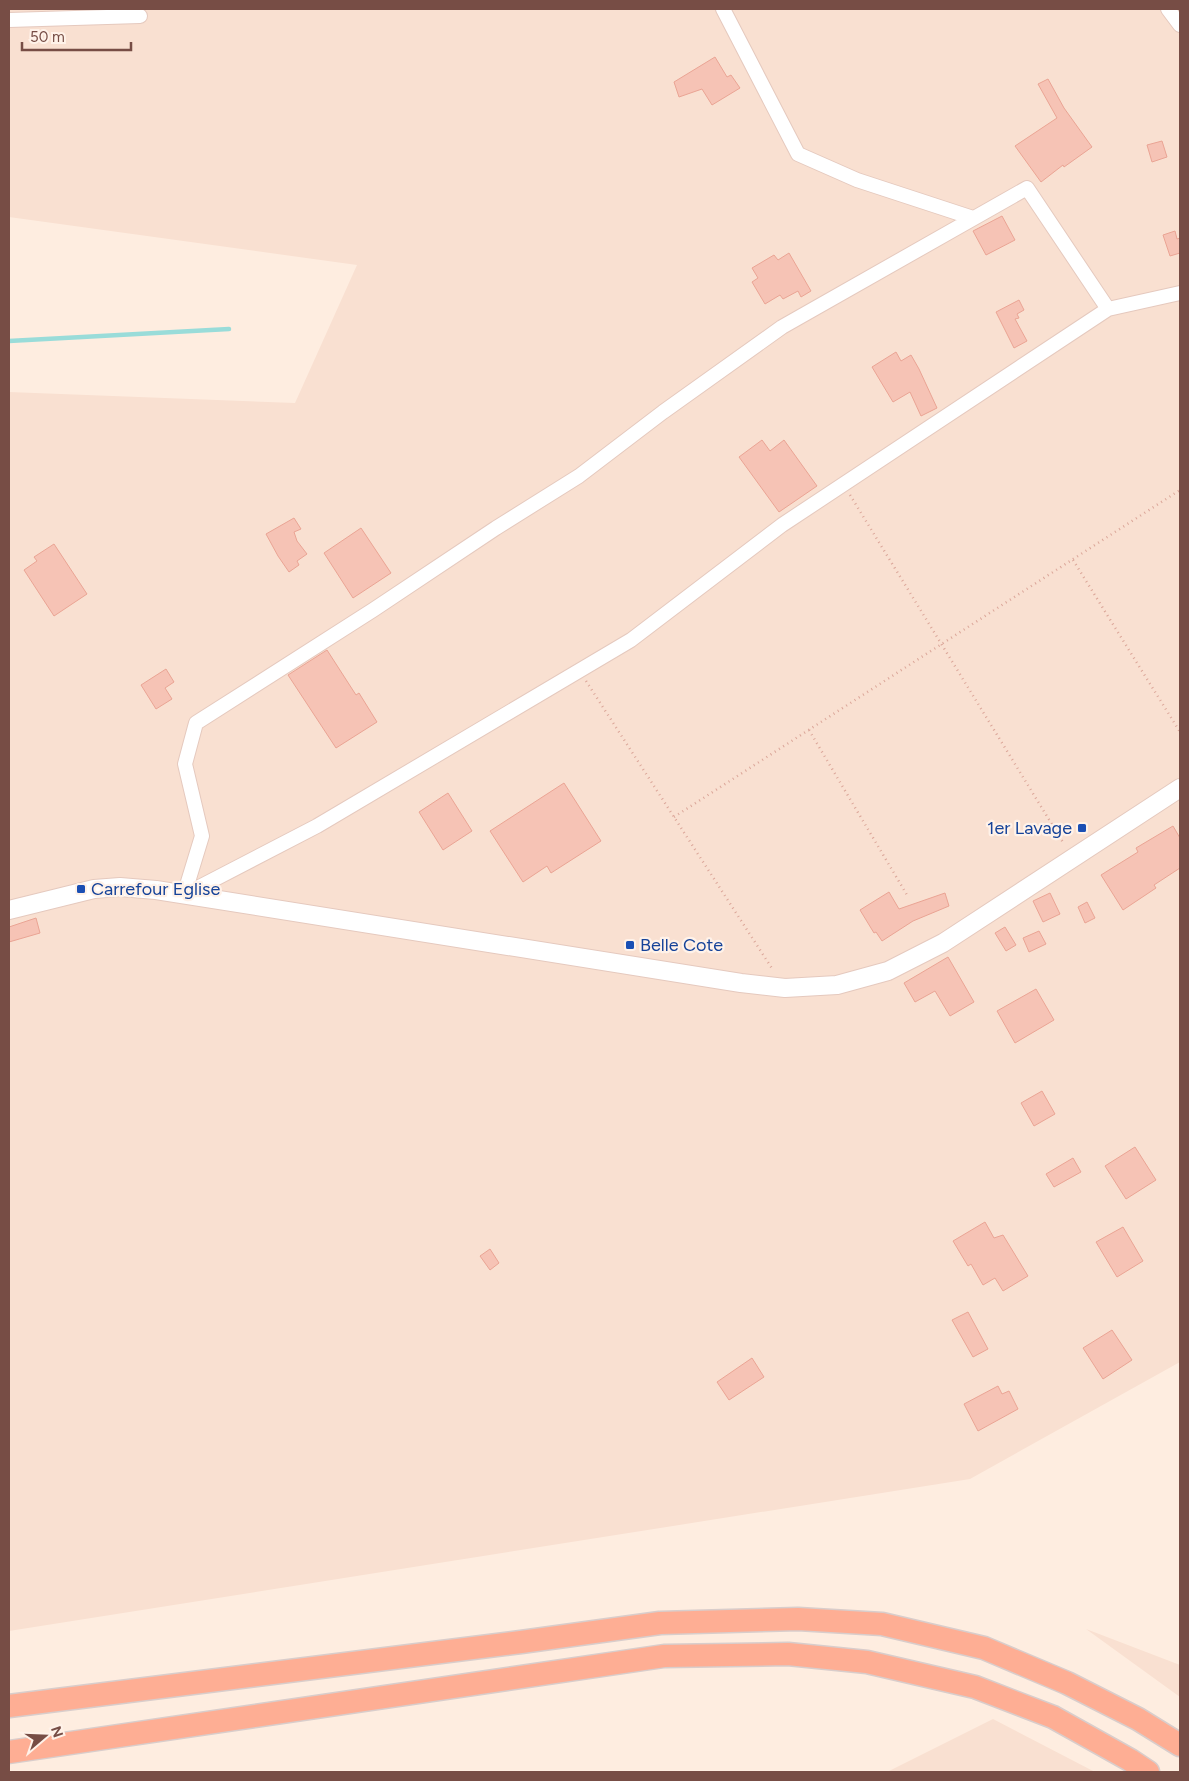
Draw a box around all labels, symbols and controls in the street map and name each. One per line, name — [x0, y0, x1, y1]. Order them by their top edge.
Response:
scale bar — [22, 20, 131, 52]
text: 50 m — [30, 28, 65, 46]
place label: 1er Lavage — [987, 817, 1072, 839]
marker: 1er Lavage — [1076, 822, 1088, 834]
place label: Carrefour Eglise — [91, 878, 220, 900]
marker: Carrefour Eglise — [75, 883, 87, 895]
place label: Belle Cote — [640, 934, 723, 956]
marker: Belle Cote — [624, 939, 636, 951]
north arrow — [20, 1711, 70, 1761]
text: N — [47, 1724, 67, 1740]

